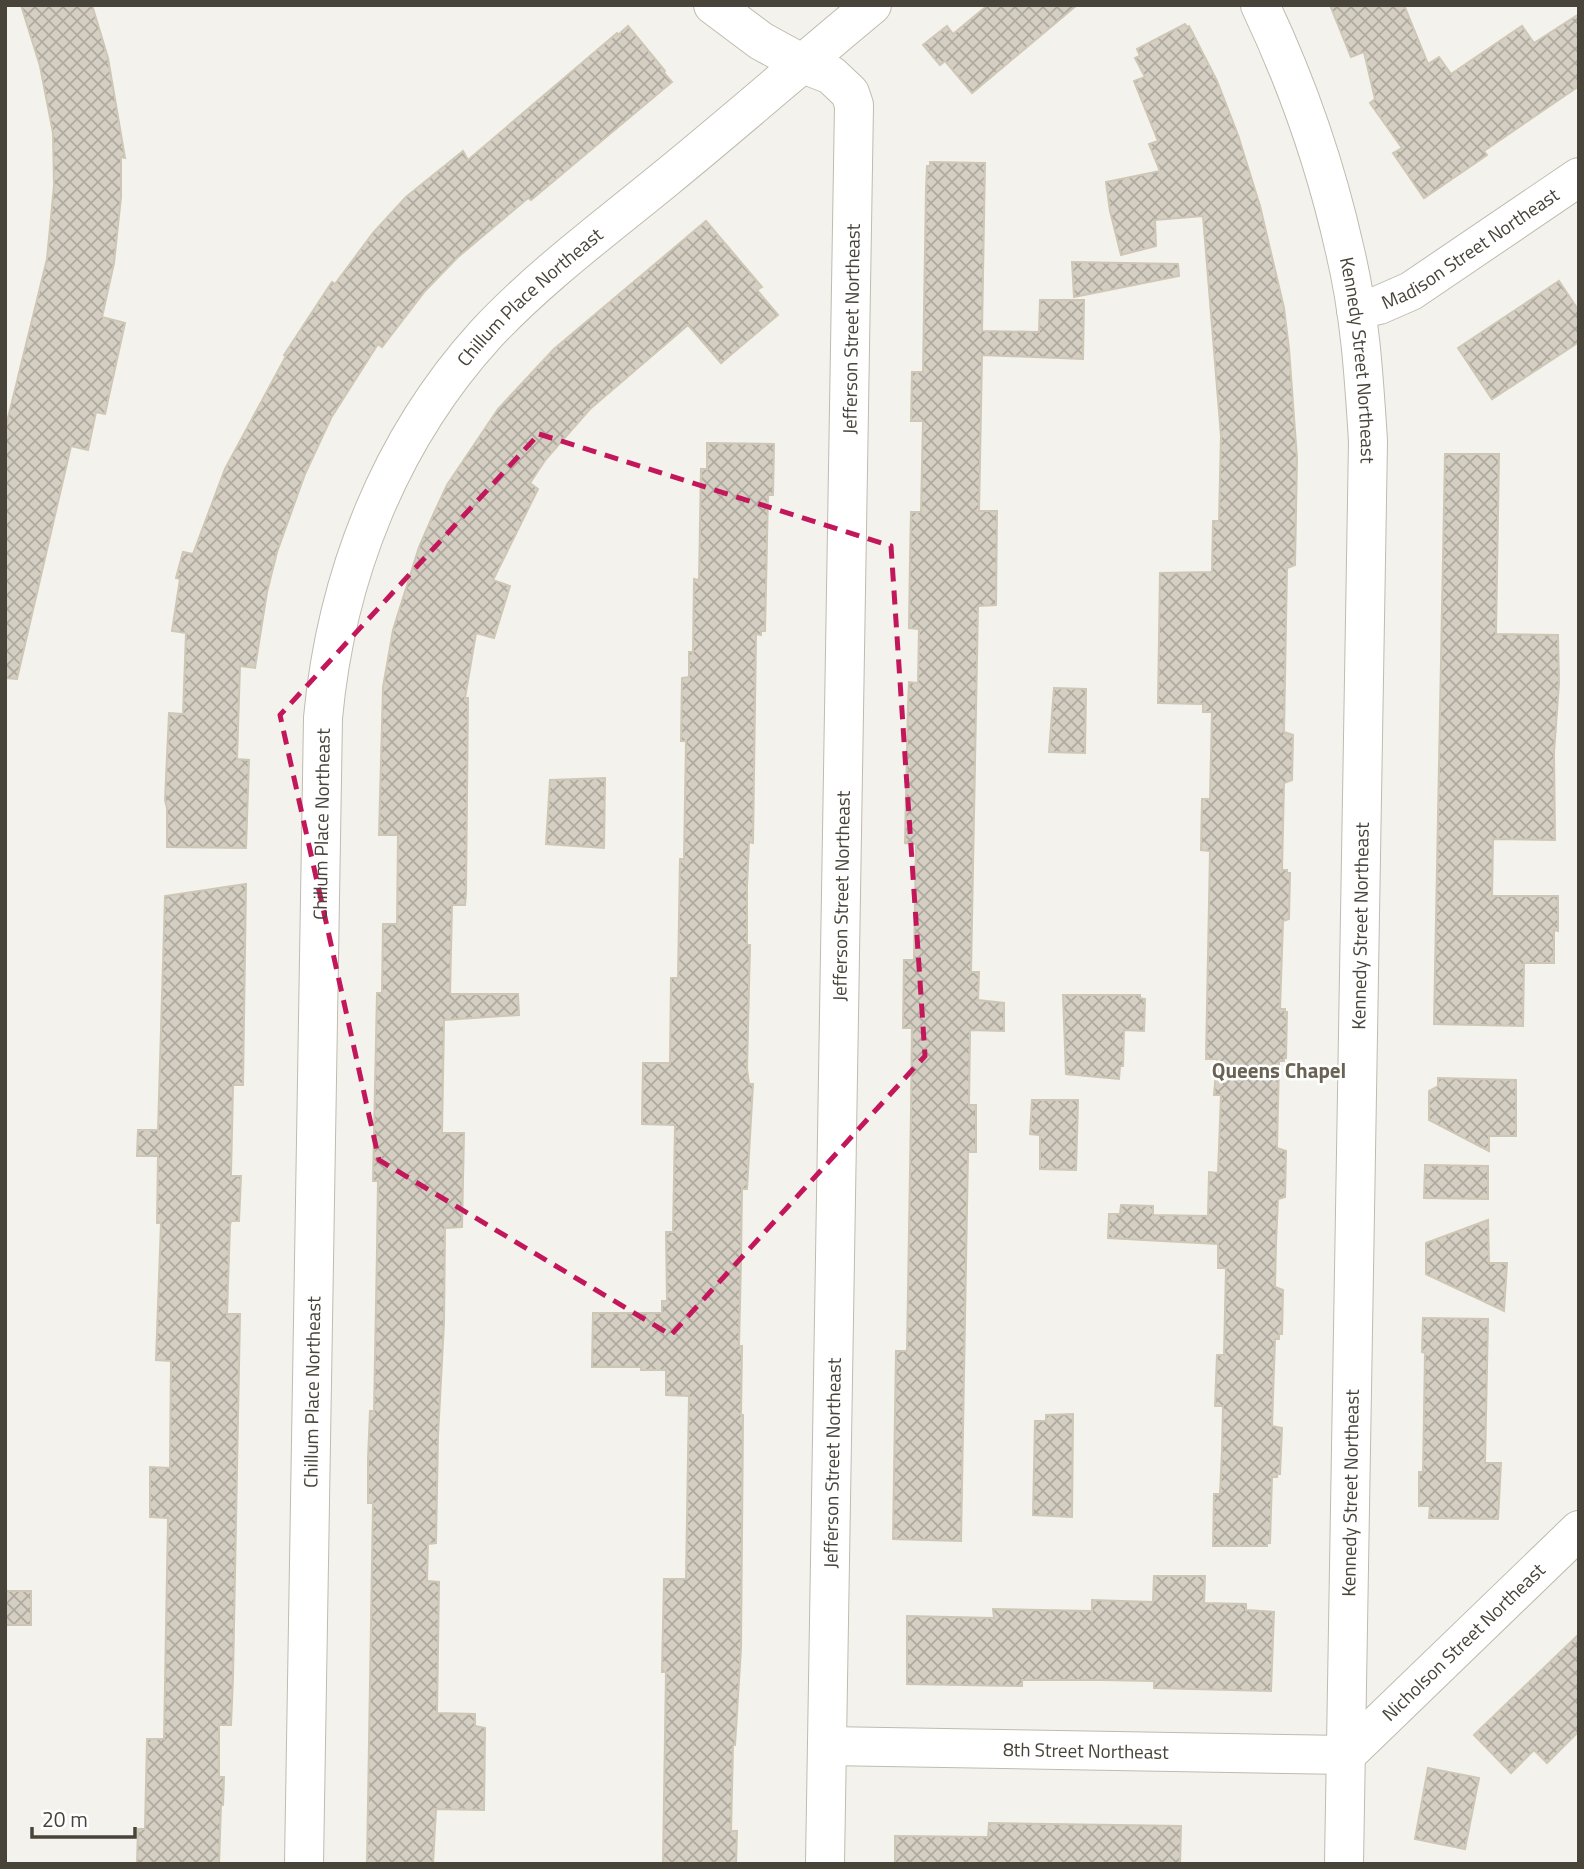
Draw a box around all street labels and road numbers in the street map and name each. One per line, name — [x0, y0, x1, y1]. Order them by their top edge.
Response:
street label: Madison Street Northeast — [1377, 180, 1565, 316]
street label: Chillum Place Northeast — [449, 220, 609, 372]
street label: Jefferson Street Northeast — [834, 223, 867, 435]
street label: Kennedy Street Northeast — [1333, 254, 1383, 464]
street label: Chillum Place Northeast — [305, 728, 337, 920]
street label: Jefferson Street Northeast — [824, 790, 857, 1002]
street label: Kennedy Street Northeast — [1343, 822, 1376, 1030]
street label: Chillum Place Northeast — [295, 1296, 327, 1488]
street label: Jefferson Street Northeast — [815, 1357, 848, 1569]
street label: Kennedy Street Northeast — [1333, 1389, 1366, 1597]
street label: Nicholson Street Northeast — [1375, 1555, 1551, 1727]
street label: 8th Street Northeast — [1003, 1734, 1169, 1766]

